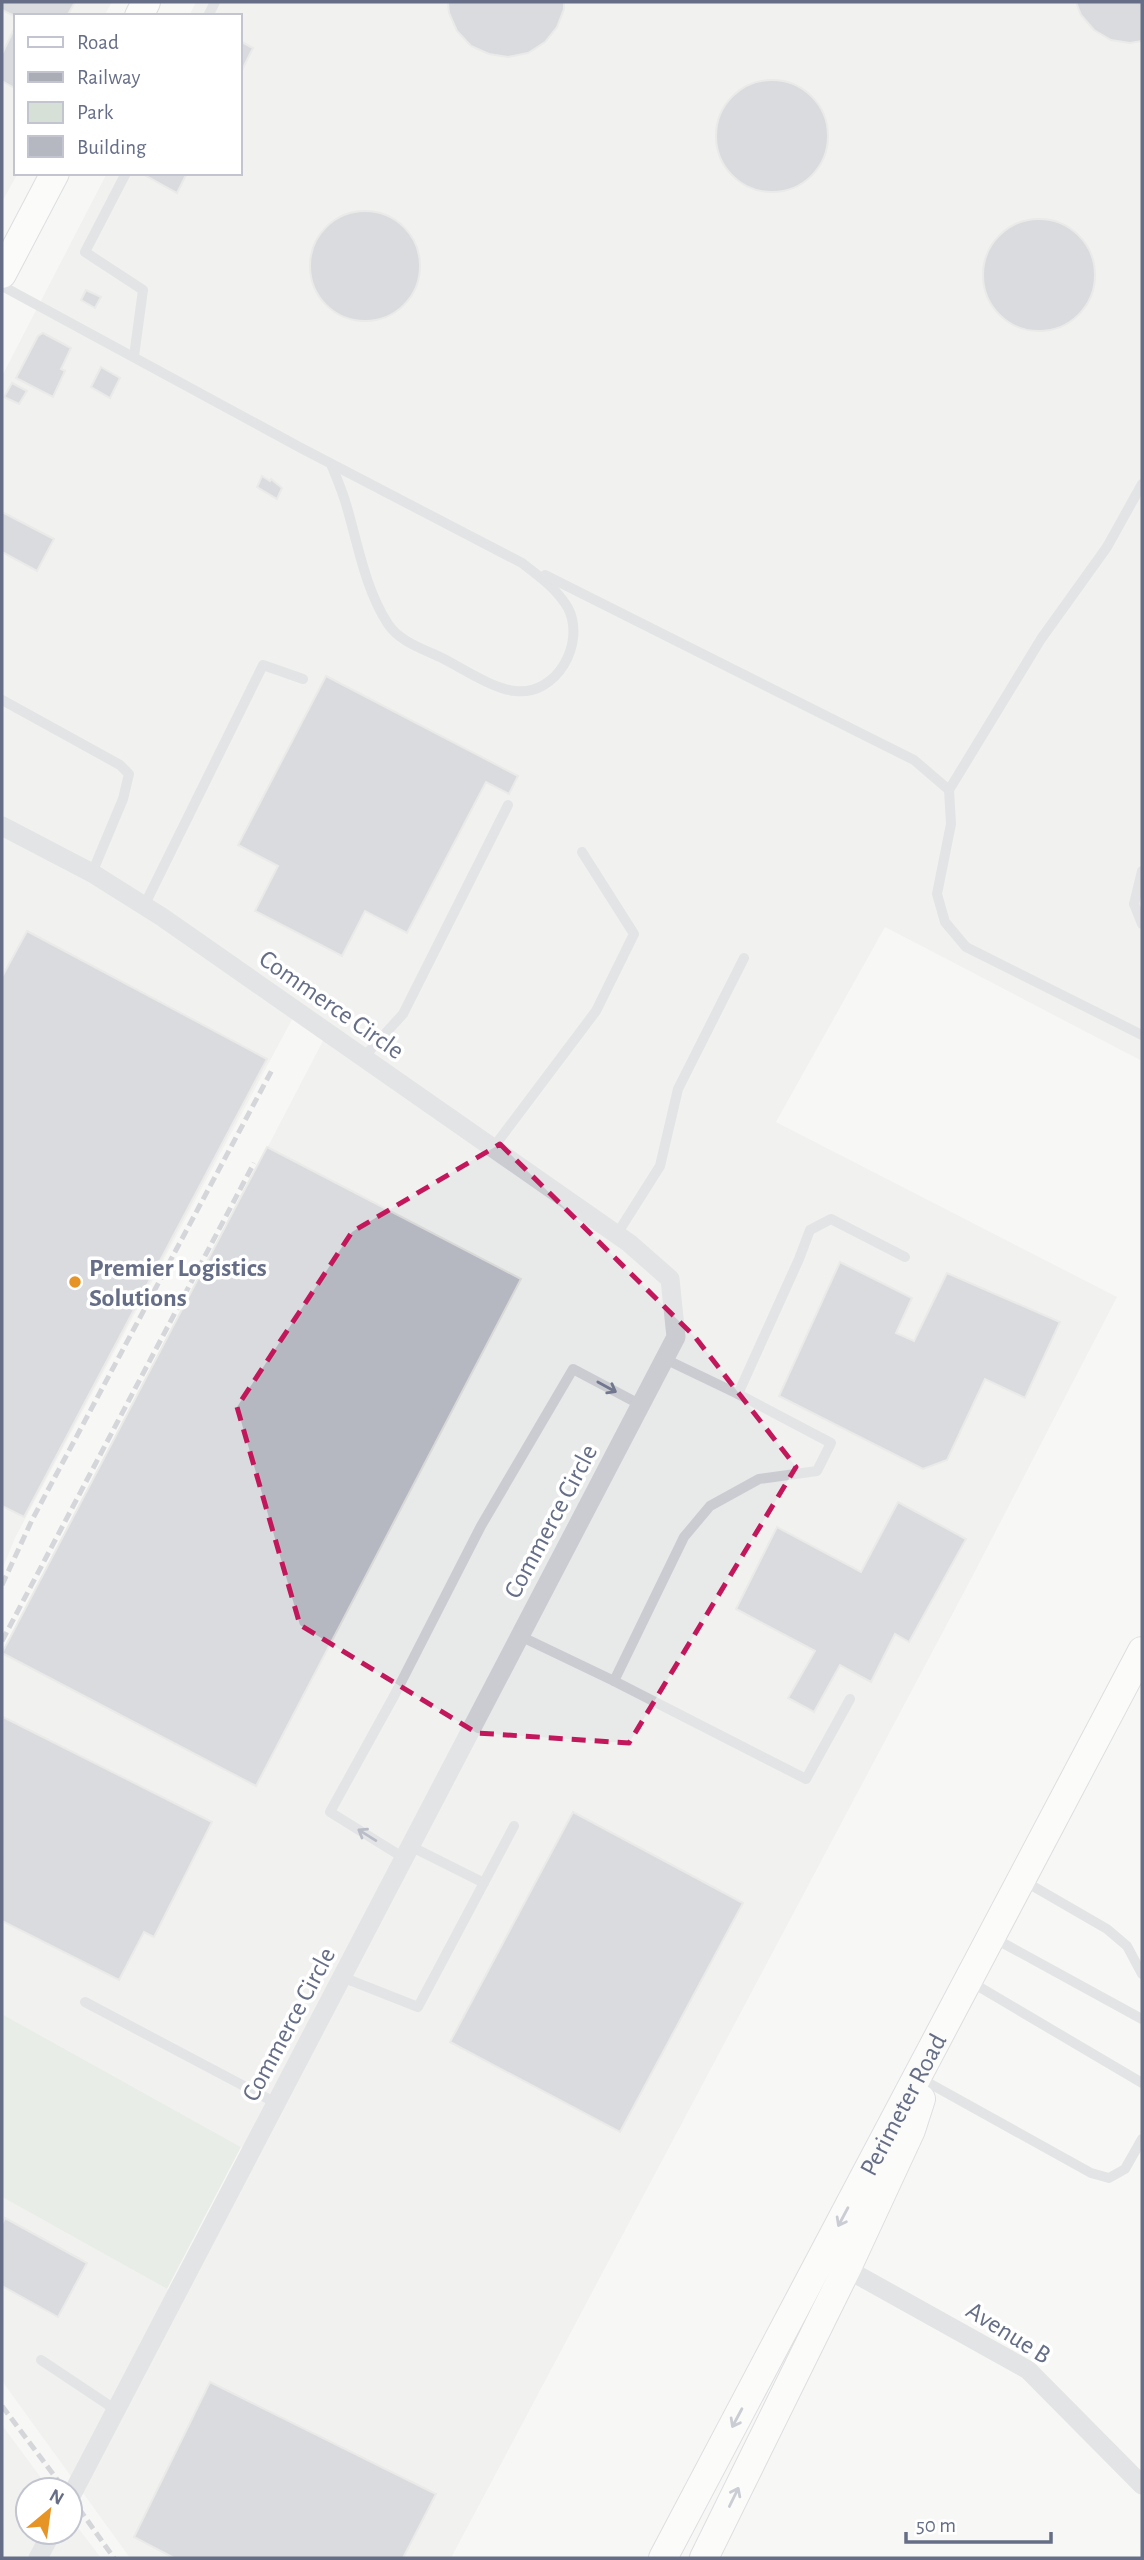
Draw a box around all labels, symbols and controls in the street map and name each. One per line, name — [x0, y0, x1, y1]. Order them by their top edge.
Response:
legend — [14, 14, 242, 175]
text: Road — [77, 32, 119, 53]
text: Railway — [77, 67, 140, 88]
text: Park — [77, 102, 114, 123]
text: Building — [77, 137, 147, 158]
street label: Commerce Circle — [254, 945, 409, 1064]
place label: Premier Logistics Solutions — [89, 1255, 267, 1311]
marker: Premier Logistics Solutions — [67, 1274, 83, 1290]
one-way arrow — [596, 1381, 617, 1394]
street label: Commerce Circle — [499, 1440, 602, 1603]
one-way arrow — [358, 1827, 378, 1841]
street label: Commerce Circle — [237, 1943, 340, 2106]
street label: Perimeter Road — [855, 2030, 951, 2180]
one-way arrow — [836, 2206, 850, 2227]
street label: Avenue B — [962, 2297, 1055, 2369]
one-way arrow — [730, 2407, 743, 2428]
north arrow — [14, 2476, 84, 2546]
text: N — [46, 2486, 67, 2509]
one-way arrow — [728, 2487, 741, 2508]
scale bar — [906, 2500, 1051, 2544]
text: 50 m — [916, 2515, 956, 2536]

